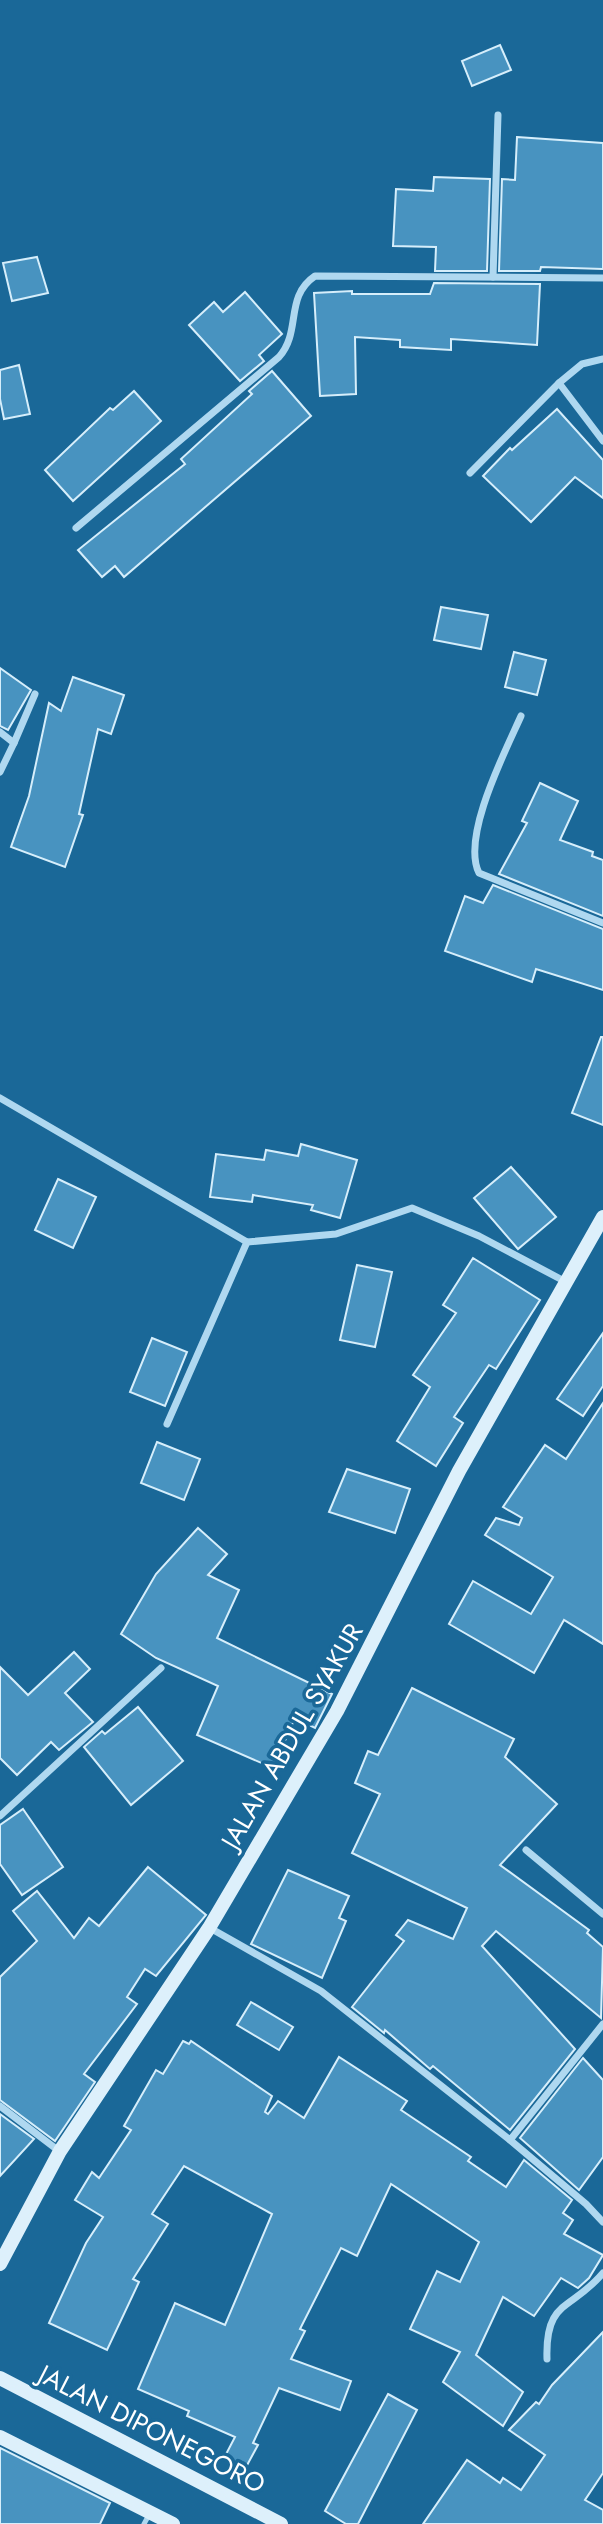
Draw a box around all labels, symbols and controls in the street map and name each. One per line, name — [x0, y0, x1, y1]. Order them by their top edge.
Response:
street label: JALAN ABDUL SYAKUR — [210, 1616, 372, 1859]
street label: JALAN DIPONEGORO — [29, 2354, 272, 2503]

